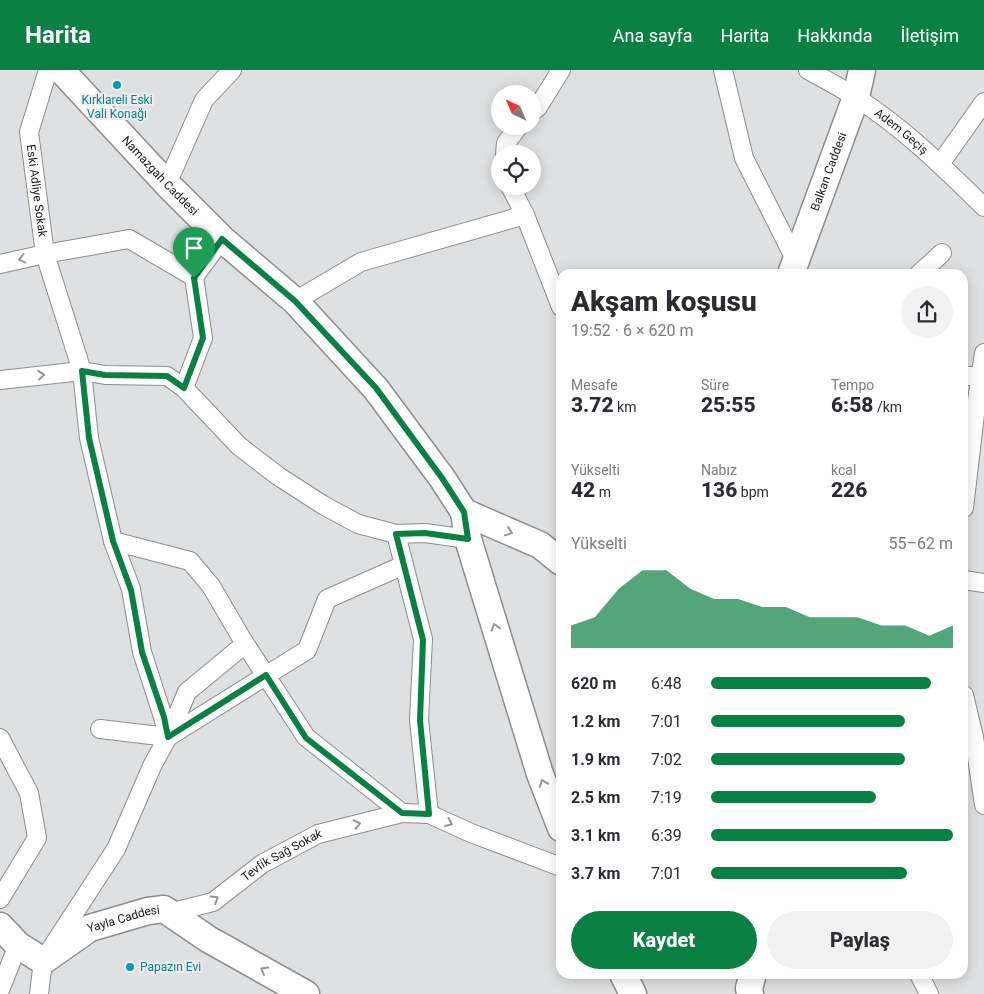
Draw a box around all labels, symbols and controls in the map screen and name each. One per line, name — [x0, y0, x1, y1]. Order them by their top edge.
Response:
text: Harita — [25, 21, 91, 49]
text: Ana sayfa — [613, 25, 692, 46]
text: Harita — [720, 25, 769, 46]
text: Hakkında — [797, 25, 872, 46]
text: İletişim — [900, 25, 959, 46]
marker: Kırklareli Eski Vali Konağı — [111, 79, 123, 91]
north arrow — [491, 85, 541, 135]
map controls — [491, 85, 541, 195]
place label: Kırklareli Eski Vali Konağı — [81, 93, 153, 121]
street label: Adem Geçiş — [872, 106, 931, 157]
street label: Balkan Caddesi — [808, 130, 849, 213]
street label: Namazgah Caddesi — [119, 133, 201, 218]
street label: Eski Adliye Sokak — [24, 144, 50, 239]
button: locate — [491, 145, 541, 195]
pin — [173, 227, 215, 278]
icon: arrive — [180, 234, 208, 262]
one-way arrow — [18, 253, 27, 264]
text: Akşam koşusu — [571, 285, 757, 318]
button: share — [901, 286, 953, 338]
text: 19:52 · 6 × 620 m — [571, 321, 693, 340]
one-way arrow — [37, 370, 45, 381]
text: Mesafe — [571, 377, 618, 393]
text: Süre — [701, 377, 729, 393]
text: Tempo — [831, 377, 874, 393]
text: 3.72 — [571, 393, 614, 417]
text: 25:55 — [701, 393, 756, 417]
text: 6:58 — [831, 393, 873, 417]
text: km — [614, 399, 636, 415]
text: /km — [873, 399, 902, 415]
text: Yükselti — [571, 462, 620, 478]
text: Nabız — [701, 462, 737, 478]
text: kcal — [831, 462, 856, 478]
text: 42 — [571, 478, 595, 502]
text: 136 — [701, 478, 737, 502]
text: 226 — [831, 478, 867, 502]
text: m — [595, 484, 611, 500]
text: bpm — [737, 484, 769, 500]
one-way arrow — [504, 526, 513, 536]
text: Yükselti — [571, 534, 627, 553]
text: 55–62 m — [889, 534, 953, 553]
one-way arrow — [491, 624, 501, 632]
text: 620 m — [571, 674, 616, 693]
text: 6:48 — [651, 674, 682, 693]
text: 1.2 km — [571, 712, 620, 731]
text: 7:01 — [651, 712, 682, 731]
text: 1.9 km — [571, 750, 620, 769]
text: 7:02 — [651, 750, 682, 769]
one-way arrow — [539, 779, 549, 788]
text: 2.5 km — [571, 788, 620, 807]
text: 7:19 — [651, 788, 682, 807]
one-way arrow — [444, 817, 453, 828]
one-way arrow — [353, 819, 362, 830]
street label: Tevfik Sağ Sokak — [239, 826, 324, 884]
text: 3.1 km — [571, 826, 620, 845]
text: 6:39 — [651, 826, 682, 845]
text: 3.7 km — [571, 864, 620, 883]
text: 7:01 — [651, 864, 682, 883]
one-way arrow — [210, 896, 219, 906]
street label: Yayla Caddesi — [85, 903, 161, 935]
button: Kaydet — [571, 911, 757, 969]
button: Paylaş — [767, 911, 953, 969]
place label: Papazın Evi — [140, 960, 201, 974]
marker: Papazın Evi — [124, 961, 136, 973]
one-way arrow — [260, 966, 269, 976]

